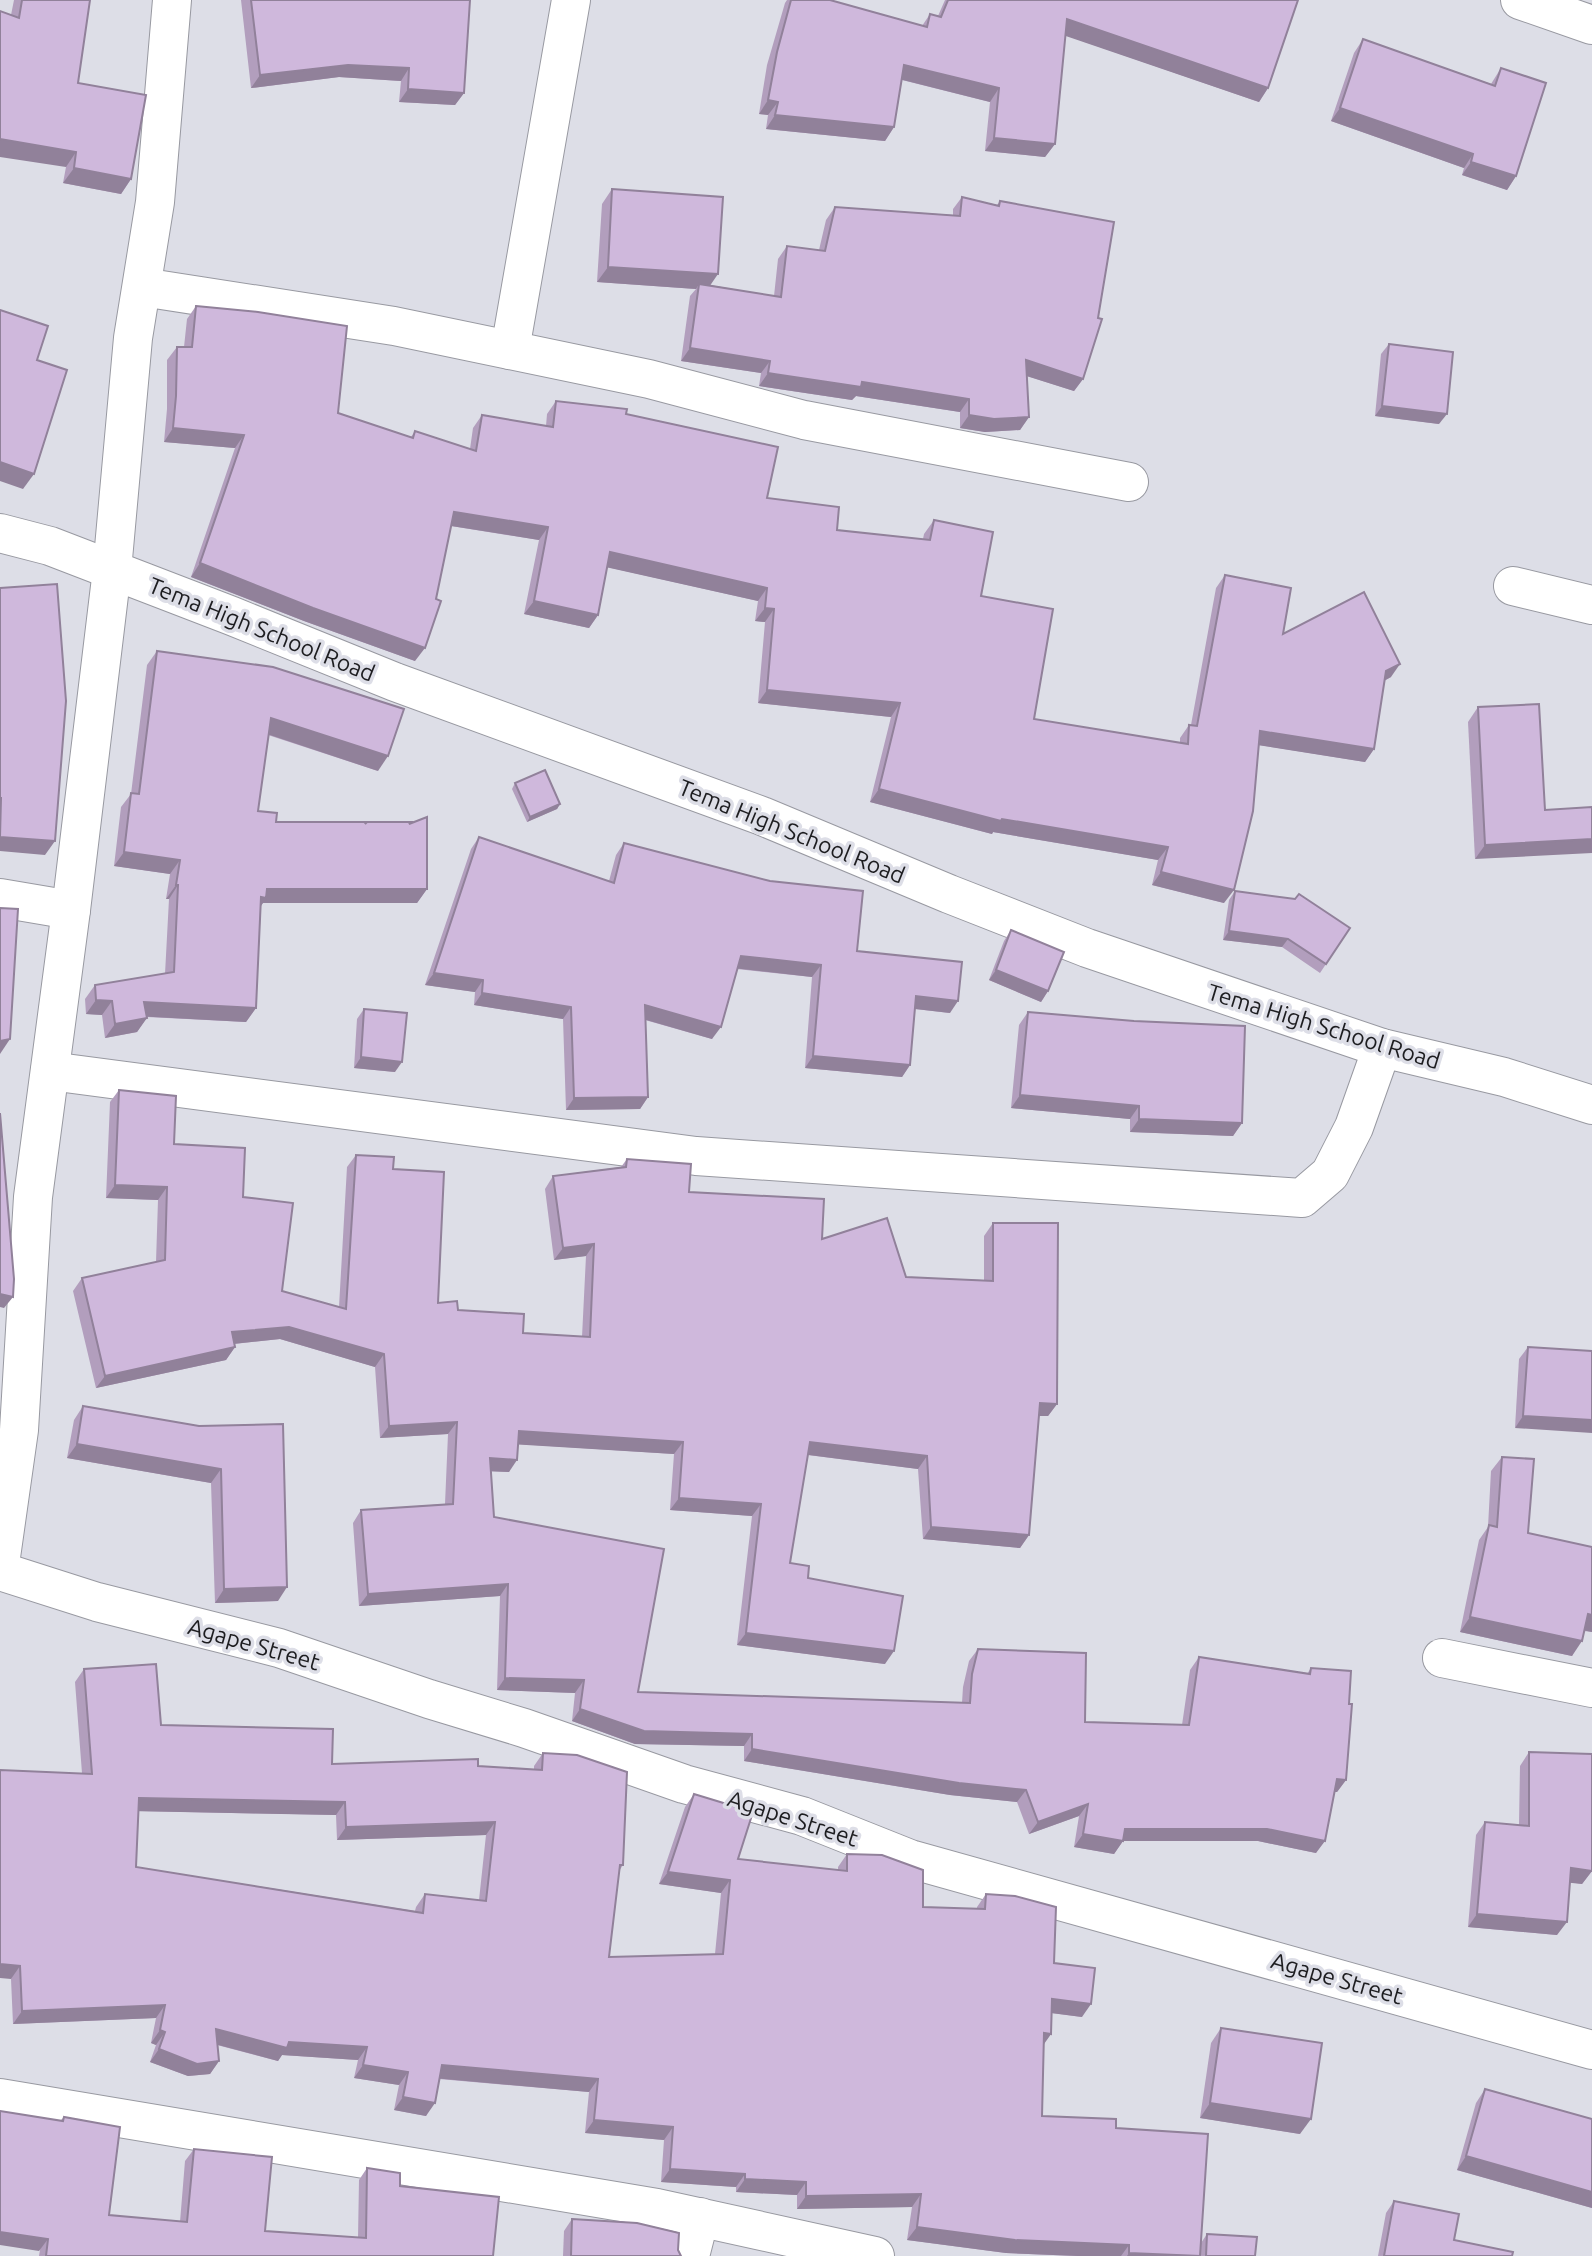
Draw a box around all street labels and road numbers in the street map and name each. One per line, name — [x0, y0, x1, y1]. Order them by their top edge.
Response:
street label: Tema High School Road — [145, 572, 379, 686]
street label: Tema High School Road — [675, 774, 909, 888]
street label: Tema High School Road — [1205, 979, 1443, 1073]
street label: Agape Street — [185, 1613, 323, 1675]
street label: Agape Street — [725, 1785, 861, 1851]
street label: Agape Street — [1268, 1947, 1406, 2009]

